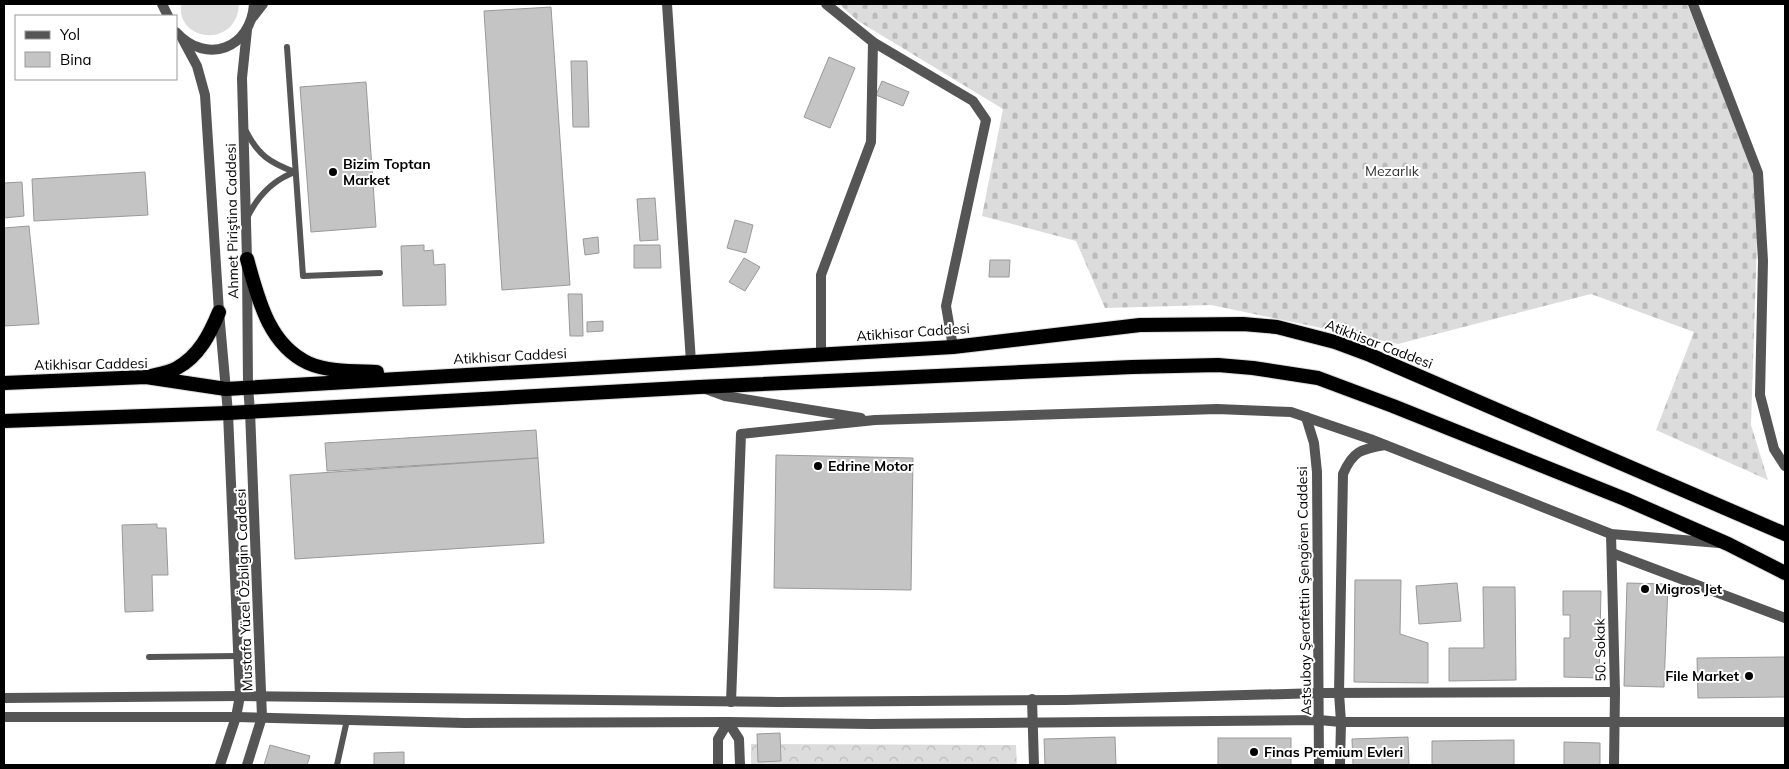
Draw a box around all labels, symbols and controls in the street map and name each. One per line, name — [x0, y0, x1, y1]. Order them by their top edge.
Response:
legend — [15, 15, 178, 80]
text: Yol — [59, 25, 80, 44]
text: Bina — [60, 50, 92, 69]
street label: Ahmet Piriştina Caddesi — [222, 143, 242, 299]
place label: Bizim Toptan Market — [343, 155, 431, 189]
park label: Mezarlık — [1365, 162, 1420, 180]
marker: Bizim Toptan Market — [327, 166, 339, 178]
street label: Atikhisar Caddesi — [1323, 315, 1435, 373]
street label: Atikhisar Caddesi — [856, 319, 970, 345]
street label: Atikhisar Caddesi — [453, 344, 567, 368]
street label: Atikhisar Caddesi — [34, 354, 148, 374]
place label: Edrine Motor — [828, 457, 914, 475]
marker: Edrine Motor — [812, 460, 824, 472]
street label: Astsubay Şerafettin Şengören Caddesi — [1293, 466, 1315, 716]
street label: Mustafa Yücel Özbilgin Caddesi — [231, 488, 257, 692]
place label: Migros Jet — [1655, 580, 1723, 598]
marker: Migros Jet — [1639, 583, 1651, 595]
street label: 50. Sokak — [1590, 618, 1610, 682]
place label: File Market — [1665, 667, 1740, 685]
marker: File Market — [1743, 670, 1755, 682]
place label: Finas Premium Evleri — [1264, 743, 1403, 761]
marker: Finas Premium Evleri — [1248, 746, 1260, 758]

